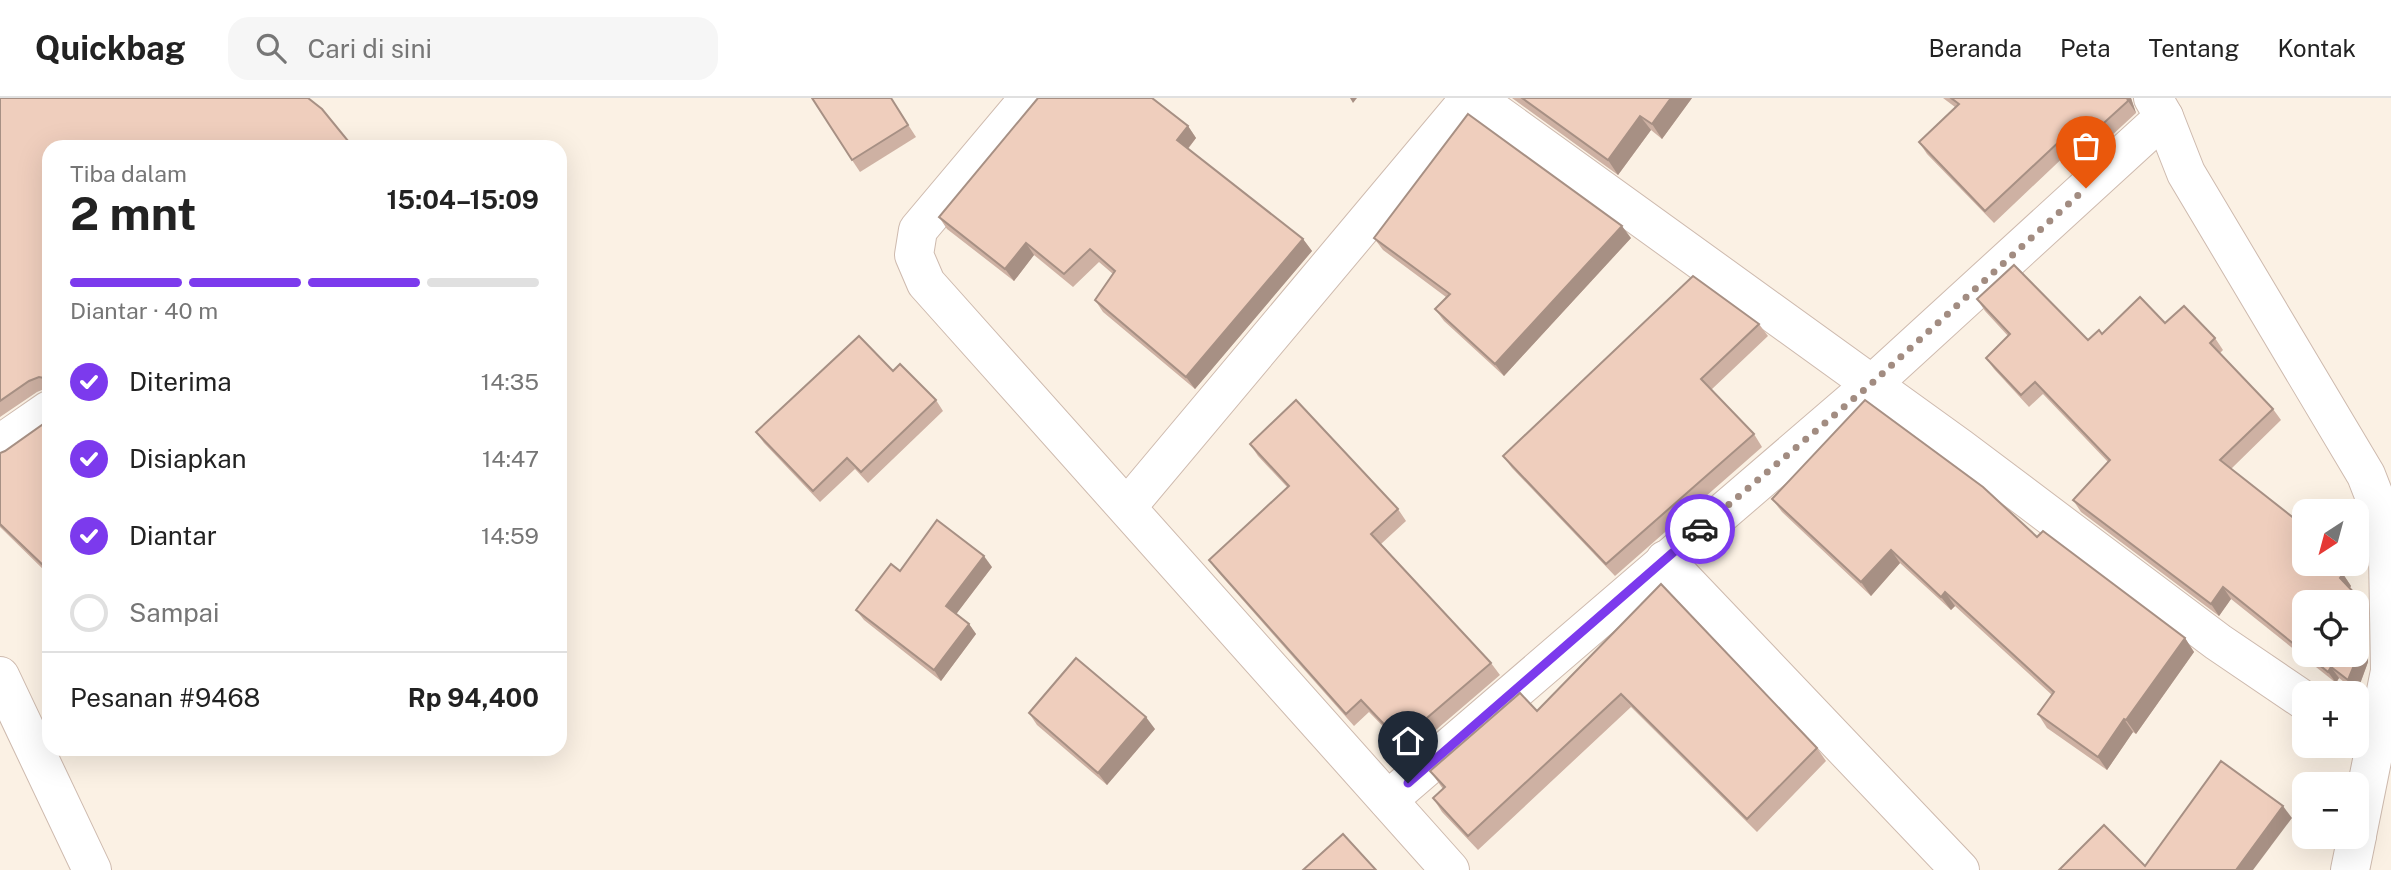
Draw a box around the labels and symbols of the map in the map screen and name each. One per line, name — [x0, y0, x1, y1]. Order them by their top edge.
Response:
pin — [2056, 116, 2116, 188]
courier — [1665, 494, 1735, 564]
north arrow — [2292, 499, 2370, 576]
pin — [1378, 711, 1438, 783]

